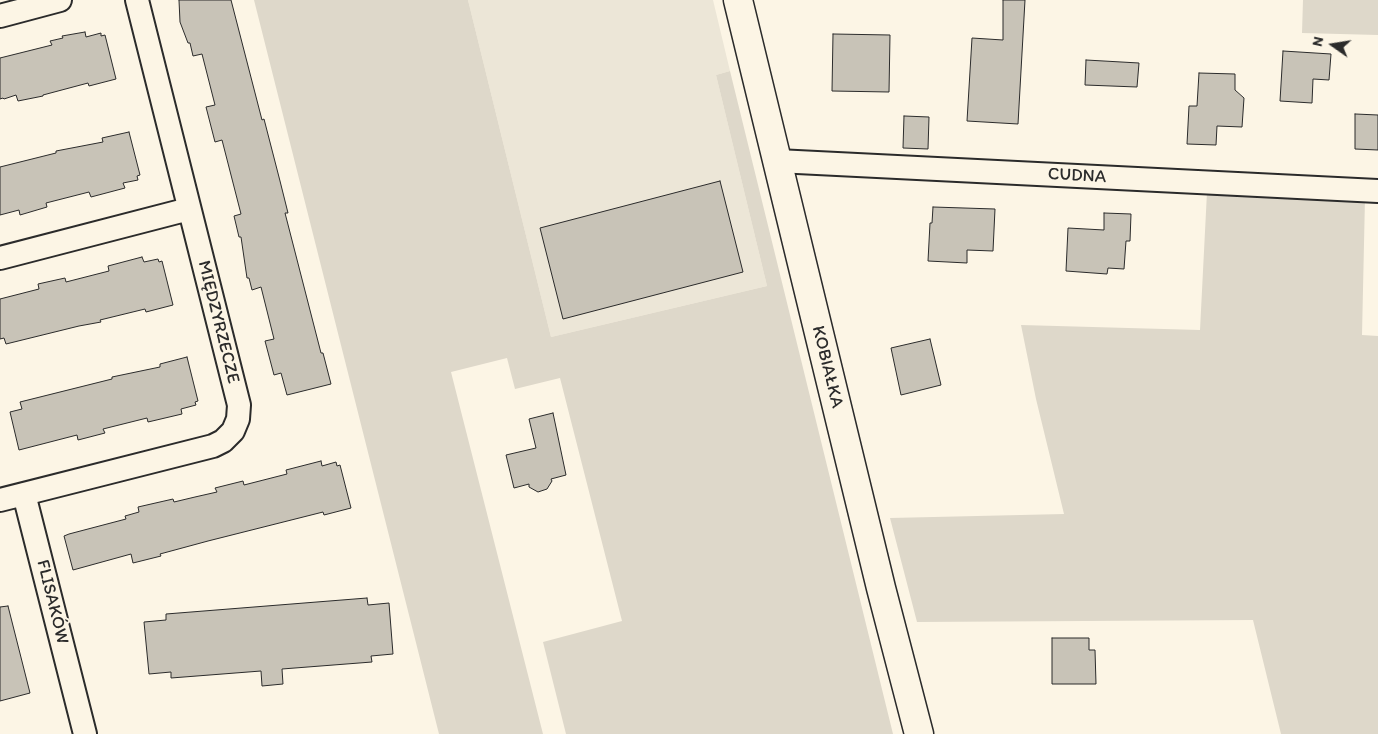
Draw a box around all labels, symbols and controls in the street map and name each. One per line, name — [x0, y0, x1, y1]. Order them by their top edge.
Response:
north arrow — [1308, 20, 1358, 70]
text: N — [1309, 35, 1327, 48]
street label: CUDNA — [1047, 164, 1107, 188]
street label: MIĘDZYRZECZE — [192, 258, 244, 386]
street label: KOBIAŁKA — [806, 324, 848, 410]
street label: FLISAKÓW — [31, 558, 73, 646]

